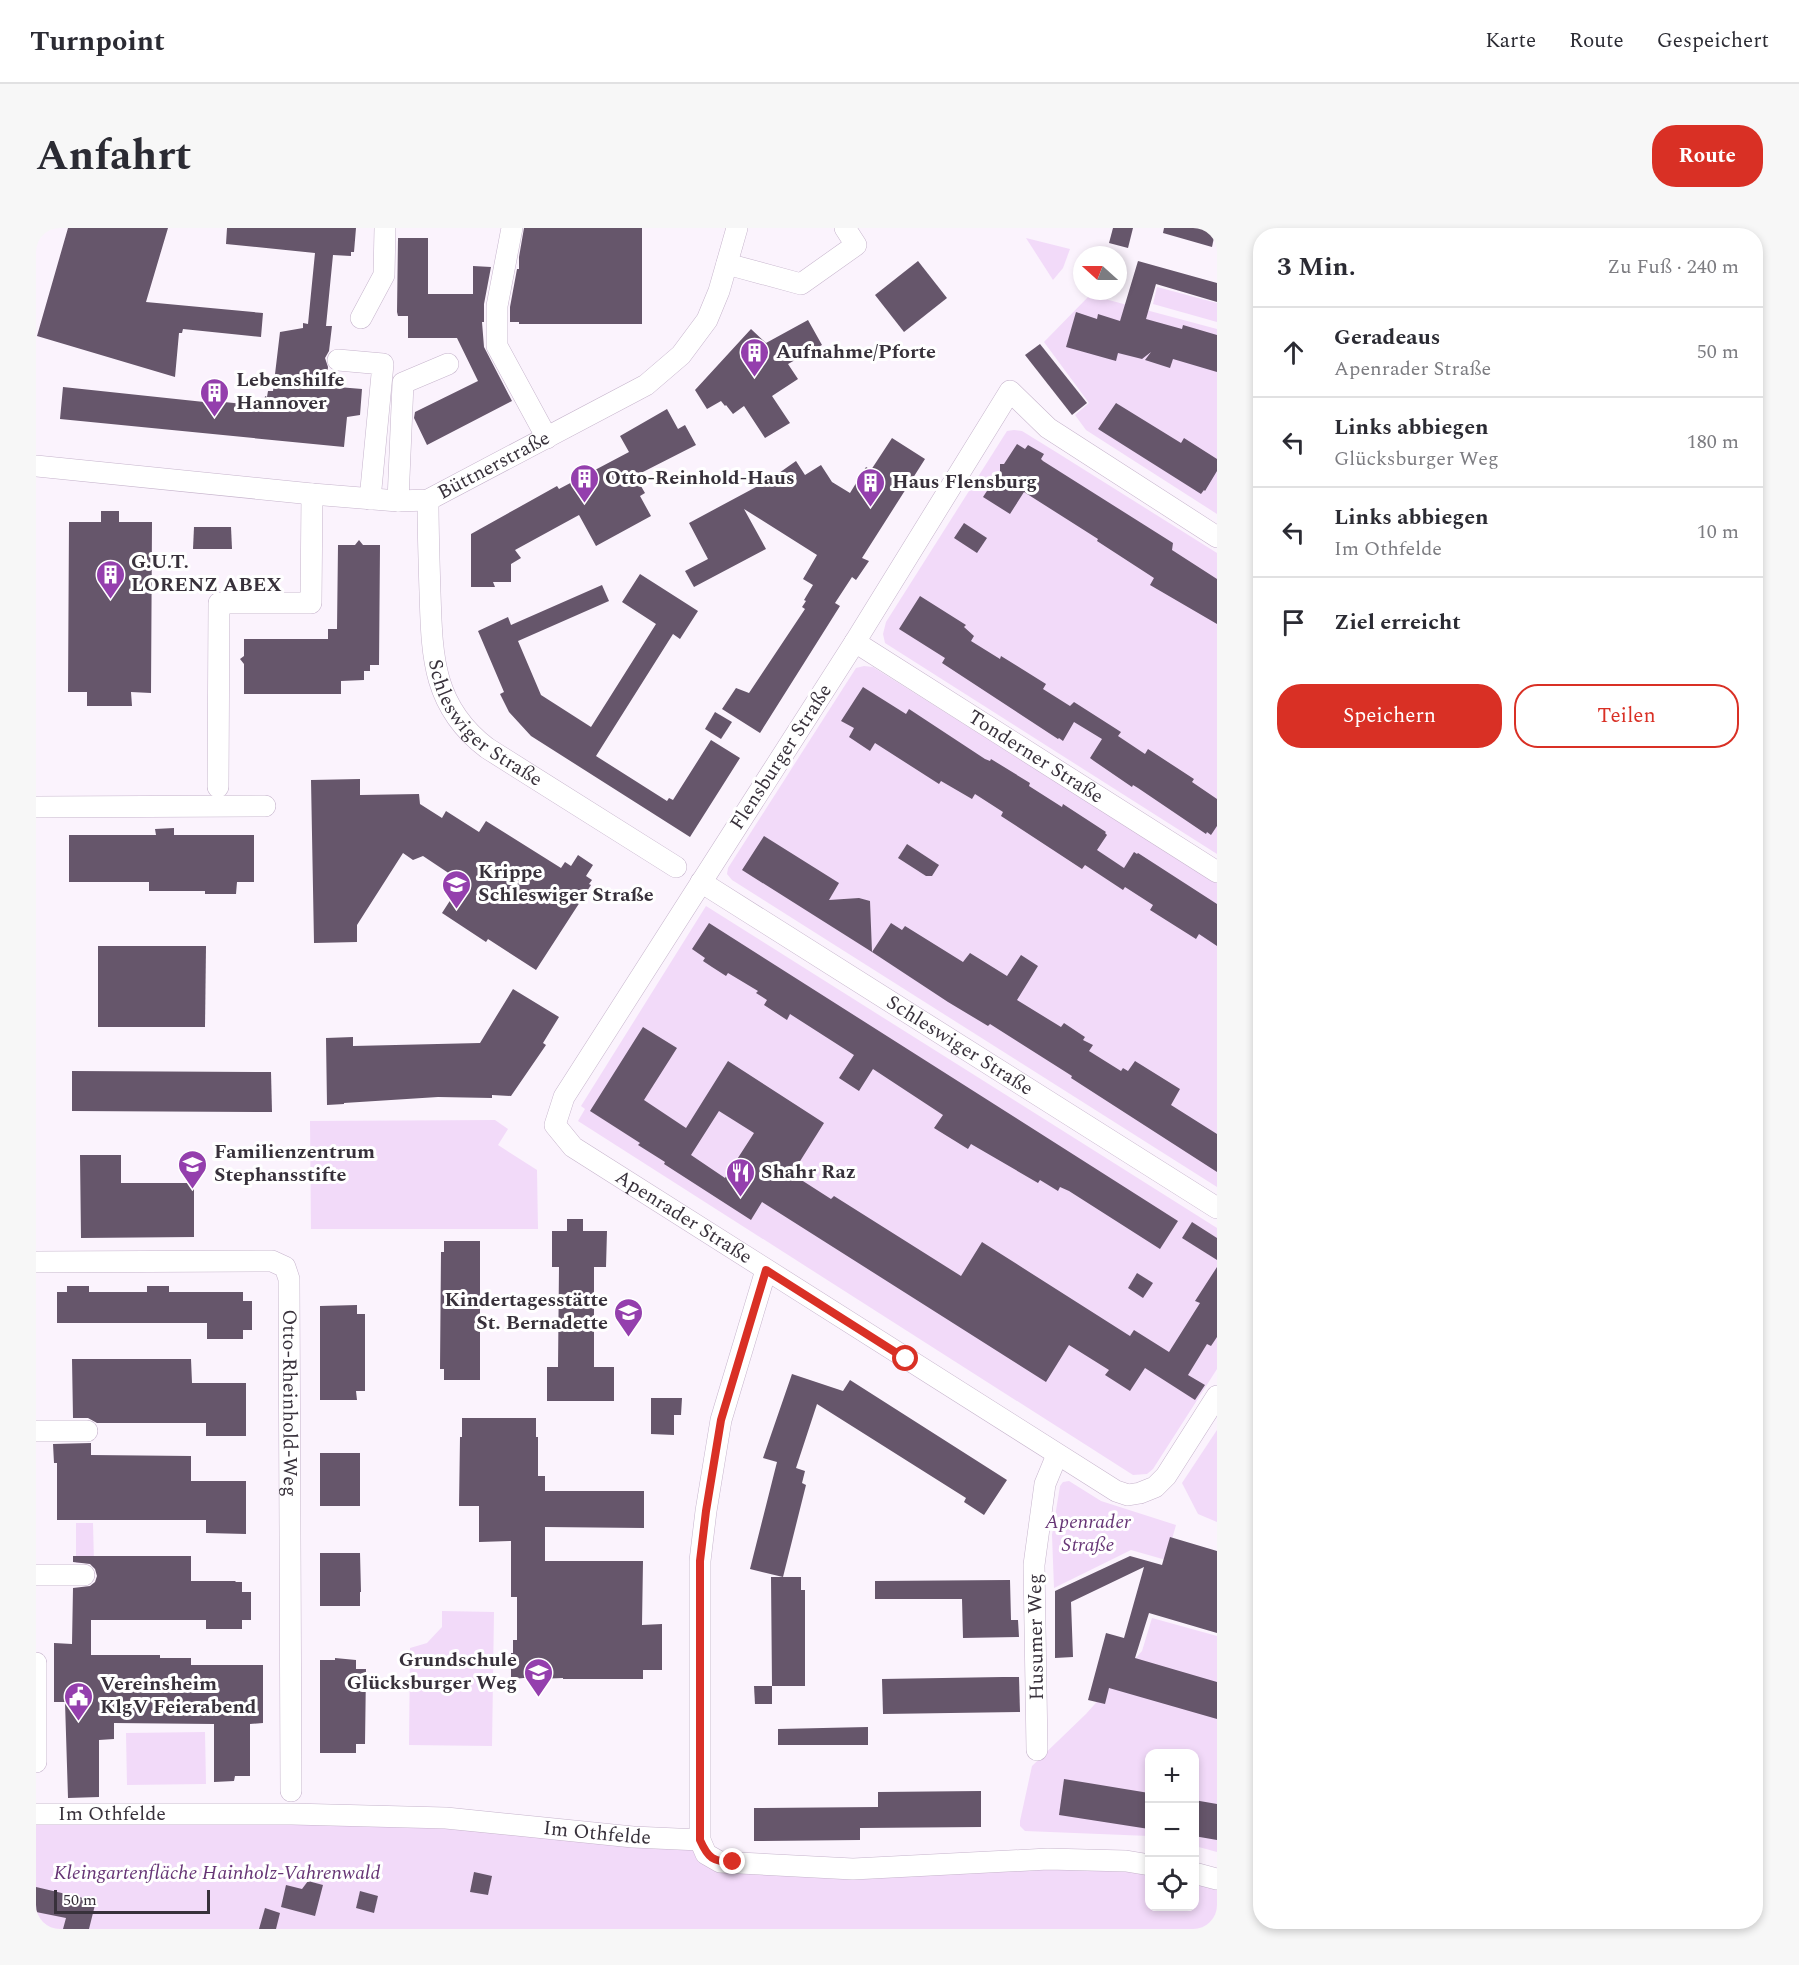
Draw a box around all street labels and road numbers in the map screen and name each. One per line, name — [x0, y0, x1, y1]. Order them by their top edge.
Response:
street label: Büttnerstraße — [432, 423, 555, 507]
street label: Schleswiger Straße — [420, 657, 548, 794]
street label: Flensburger Straße — [722, 678, 840, 836]
street label: Tonderner Straße — [962, 702, 1109, 811]
street label: Schleswiger Straße — [880, 988, 1039, 1103]
street label: Apenrader Straße — [609, 1162, 758, 1272]
street label: Otto-Rheinhold-Weg — [274, 1309, 305, 1497]
street label: Husumer Weg — [1020, 1573, 1052, 1701]
street label: Im Othfelde — [58, 1799, 166, 1829]
street label: Im Othfelde — [542, 1813, 652, 1853]

